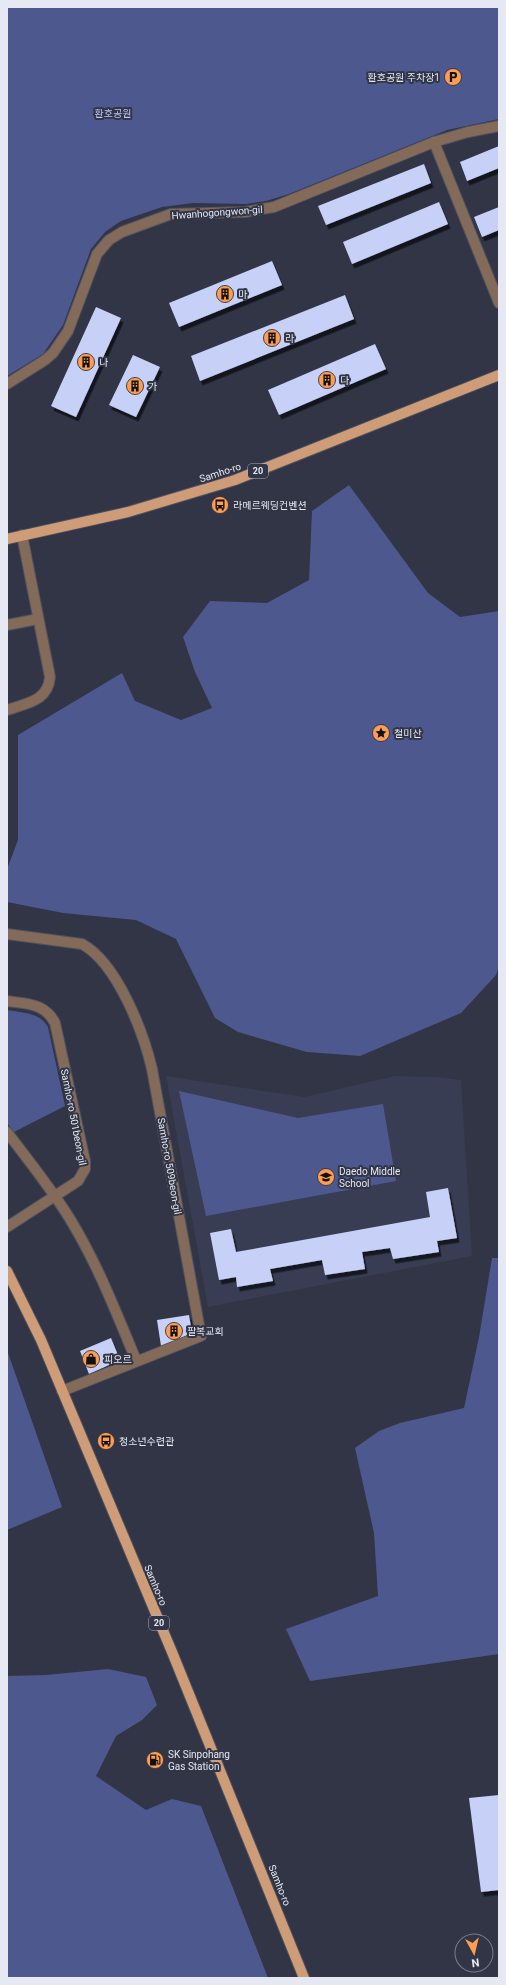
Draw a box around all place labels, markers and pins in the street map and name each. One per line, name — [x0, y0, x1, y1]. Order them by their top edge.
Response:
parking icon: 환호공원 주차장1 — [443, 67, 463, 87]
place label: 환호공원 주차장1 — [367, 72, 440, 83]
building icon: 마 — [215, 284, 235, 304]
place label: 마 — [238, 289, 248, 300]
building icon: 라 — [262, 328, 282, 348]
place label: 라 — [285, 333, 295, 344]
building icon: 나 — [76, 352, 96, 372]
place label: 나 — [99, 357, 109, 368]
building icon: 다 — [317, 370, 337, 390]
place label: 다 — [340, 375, 350, 386]
building icon: 가 — [125, 376, 145, 396]
place label: 가 — [148, 381, 157, 392]
bus stop icon: 라메르웨딩컨벤션 — [210, 495, 230, 515]
place label: 라메르웨딩컨벤션 — [233, 500, 307, 511]
place icon: 철미산 — [371, 723, 391, 743]
place label: 철미산 — [394, 728, 422, 739]
place label: Daedo Middle School — [339, 1166, 400, 1189]
school or university icon: Daedo Middle School — [316, 1167, 336, 1187]
building icon: 팔복교회 — [164, 1321, 184, 1341]
place label: 팔복교회 — [187, 1326, 224, 1337]
shop icon: 피오르 — [81, 1349, 101, 1369]
place label: 피오르 — [104, 1354, 132, 1365]
bus stop icon: 청소년수련관 — [96, 1431, 116, 1451]
place label: 청소년수련관 — [119, 1436, 175, 1447]
place label: SK Sinpohang Gas Station — [168, 1749, 230, 1772]
fuel station icon: SK Sinpohang Gas Station — [145, 1750, 165, 1770]

